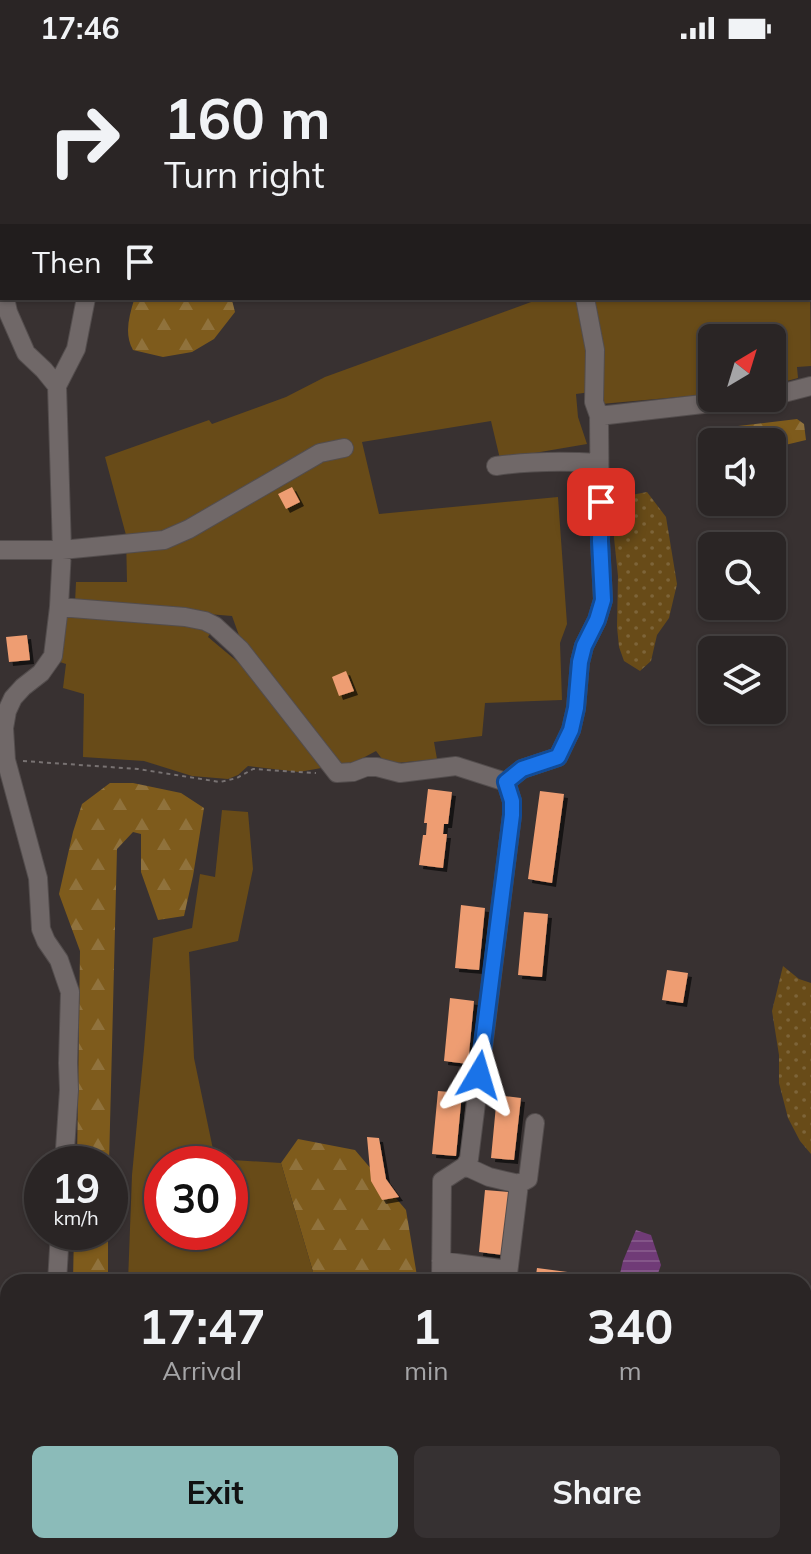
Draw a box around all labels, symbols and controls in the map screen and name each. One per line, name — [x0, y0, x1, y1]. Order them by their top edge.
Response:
text: 17:46 — [40, 9, 119, 47]
text: 160 m — [164, 83, 331, 153]
icon: right — [32, 88, 136, 192]
text: Turn right — [164, 152, 325, 197]
icon: arrive — [118, 240, 162, 284]
text: Then — [32, 243, 102, 281]
north arrow — [698, 324, 786, 412]
map controls — [698, 324, 786, 724]
button: sound — [698, 428, 786, 516]
pin — [567, 468, 635, 536]
icon: arrive — [579, 480, 623, 524]
button: search — [698, 532, 786, 620]
button: layers — [698, 636, 786, 724]
position arrow — [437, 1033, 521, 1117]
speed limit sign: 30 — [144, 1146, 248, 1250]
text: 19 — [52, 1163, 100, 1213]
text: km/h — [53, 1205, 99, 1230]
text: 17:47 — [139, 1296, 266, 1356]
text: 1 — [412, 1296, 441, 1356]
text: 340 — [587, 1296, 673, 1356]
text: Arrival — [162, 1354, 242, 1387]
text: min — [404, 1354, 448, 1387]
text: m — [619, 1354, 642, 1387]
button: Exit — [32, 1446, 398, 1538]
button: Share — [414, 1446, 780, 1538]

